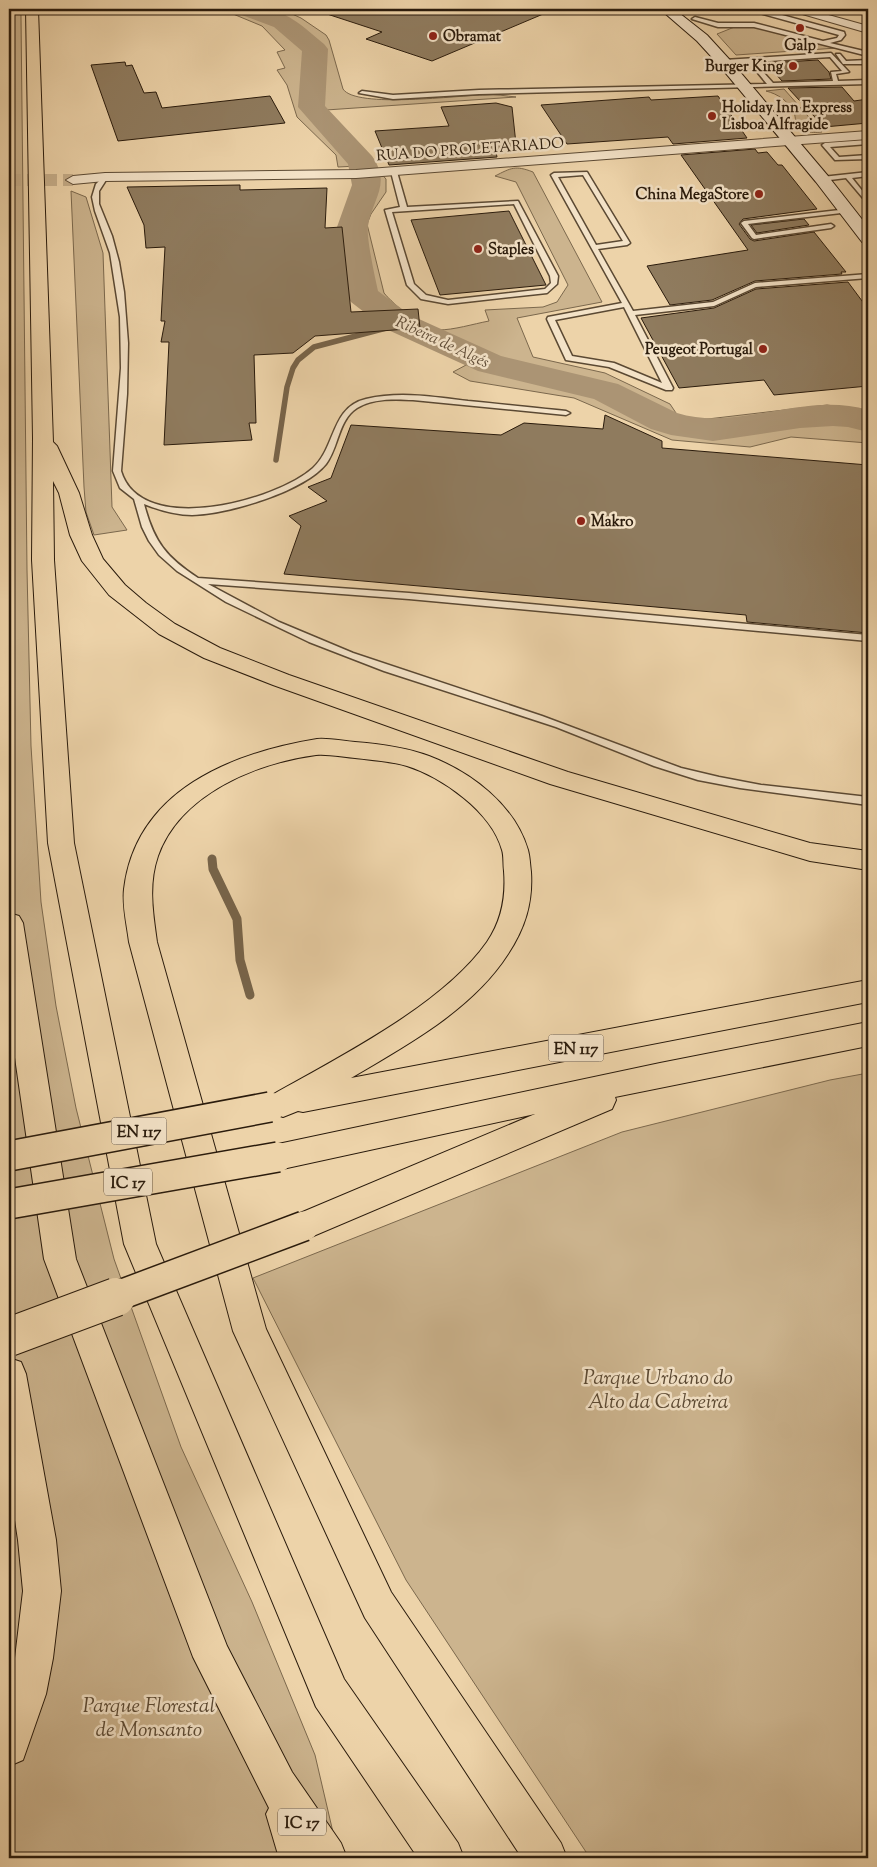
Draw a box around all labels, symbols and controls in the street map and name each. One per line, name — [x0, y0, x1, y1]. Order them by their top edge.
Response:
marker: Galp — [794, 22, 806, 34]
place label: Obramat — [443, 27, 502, 48]
marker: Obramat — [427, 30, 439, 42]
place label: Galp — [784, 36, 816, 57]
place label: Burger King — [705, 57, 784, 78]
marker: Burger King — [787, 60, 799, 72]
place label: Holiday Inn Express Lisboa Alfragide — [722, 98, 852, 136]
marker: Holiday Inn Express Lisboa Alfragide — [706, 110, 718, 122]
street label: RUA DO PROLETARIADO — [376, 133, 565, 168]
place label: China MegaStore — [635, 185, 749, 206]
marker: China MegaStore — [753, 188, 765, 200]
place label: Staples — [488, 240, 534, 261]
marker: Staples — [472, 243, 484, 255]
water label: Ribeira de Algés — [391, 312, 492, 375]
place label: Peugeot Portugal — [645, 340, 754, 361]
marker: Peugeot Portugal — [757, 343, 769, 355]
place label: Makro — [591, 512, 633, 533]
marker: Makro — [575, 515, 587, 527]
road number: EN 117 — [548, 1034, 604, 1062]
road number: EN 117 — [112, 1118, 166, 1144]
road number: IC 17 — [104, 1168, 152, 1196]
park label: Parque Urbano do Alto da Cabreira — [583, 1364, 733, 1418]
park label: Parque Florestal de Monsanto — [83, 1692, 215, 1746]
road number: IC 17 — [278, 1808, 326, 1835]

